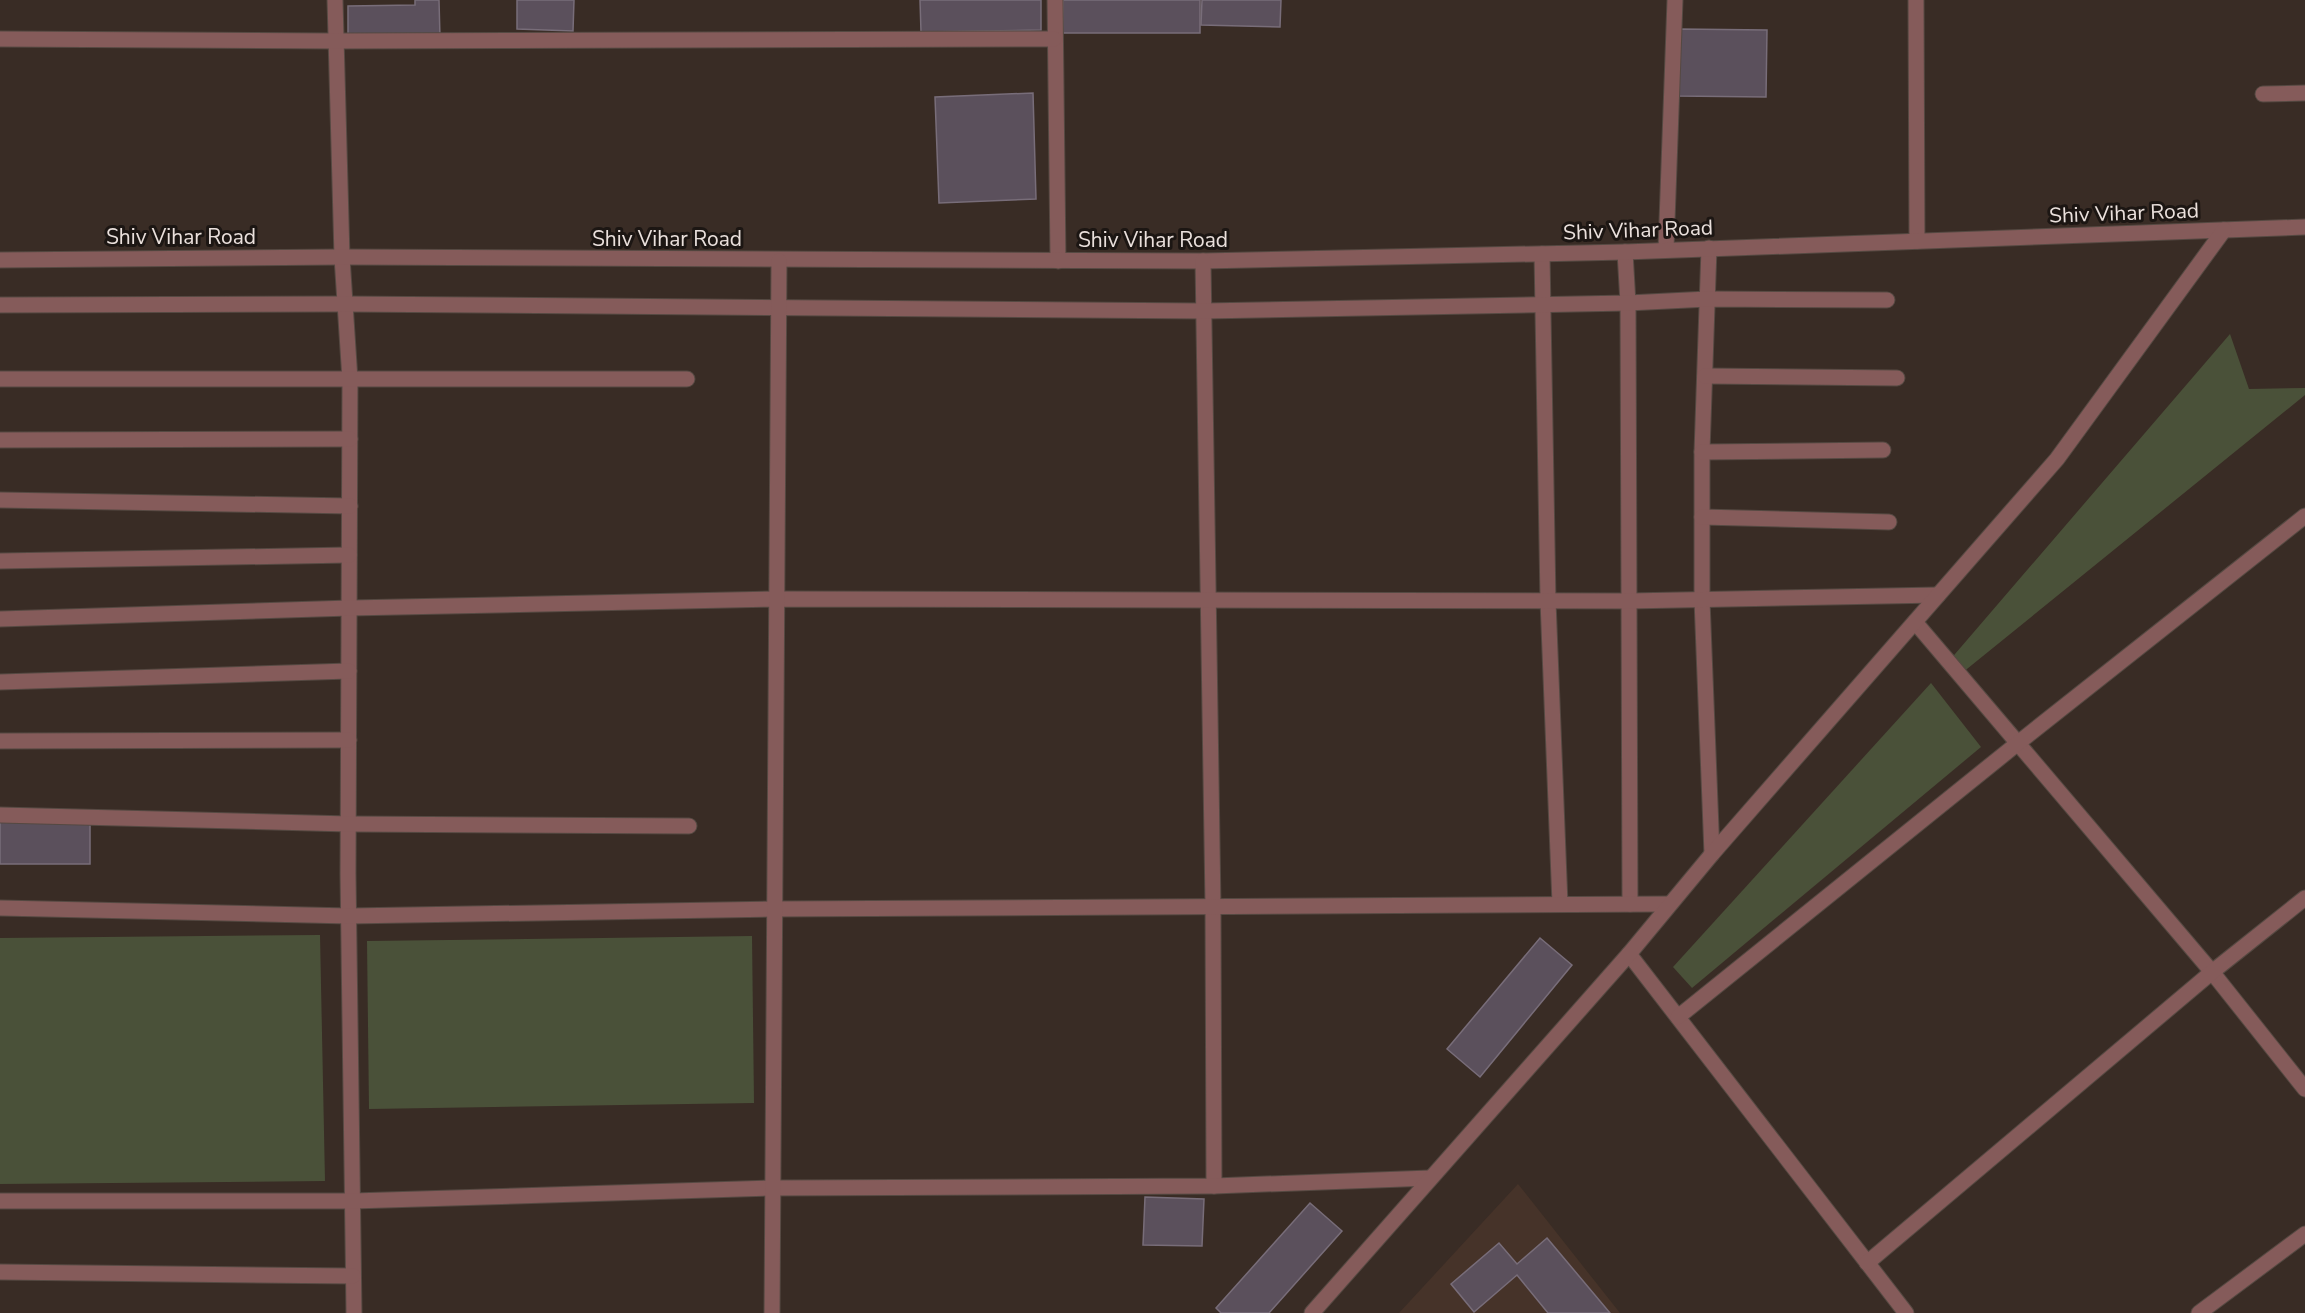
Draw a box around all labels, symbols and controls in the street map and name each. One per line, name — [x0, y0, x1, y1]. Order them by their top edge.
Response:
street label: Shiv Vihar Road — [2049, 196, 2199, 230]
street label: Shiv Vihar Road — [1563, 213, 1713, 247]
street label: Shiv Vihar Road — [106, 223, 256, 251]
street label: Shiv Vihar Road — [592, 225, 742, 253]
street label: Shiv Vihar Road — [1078, 226, 1228, 254]

